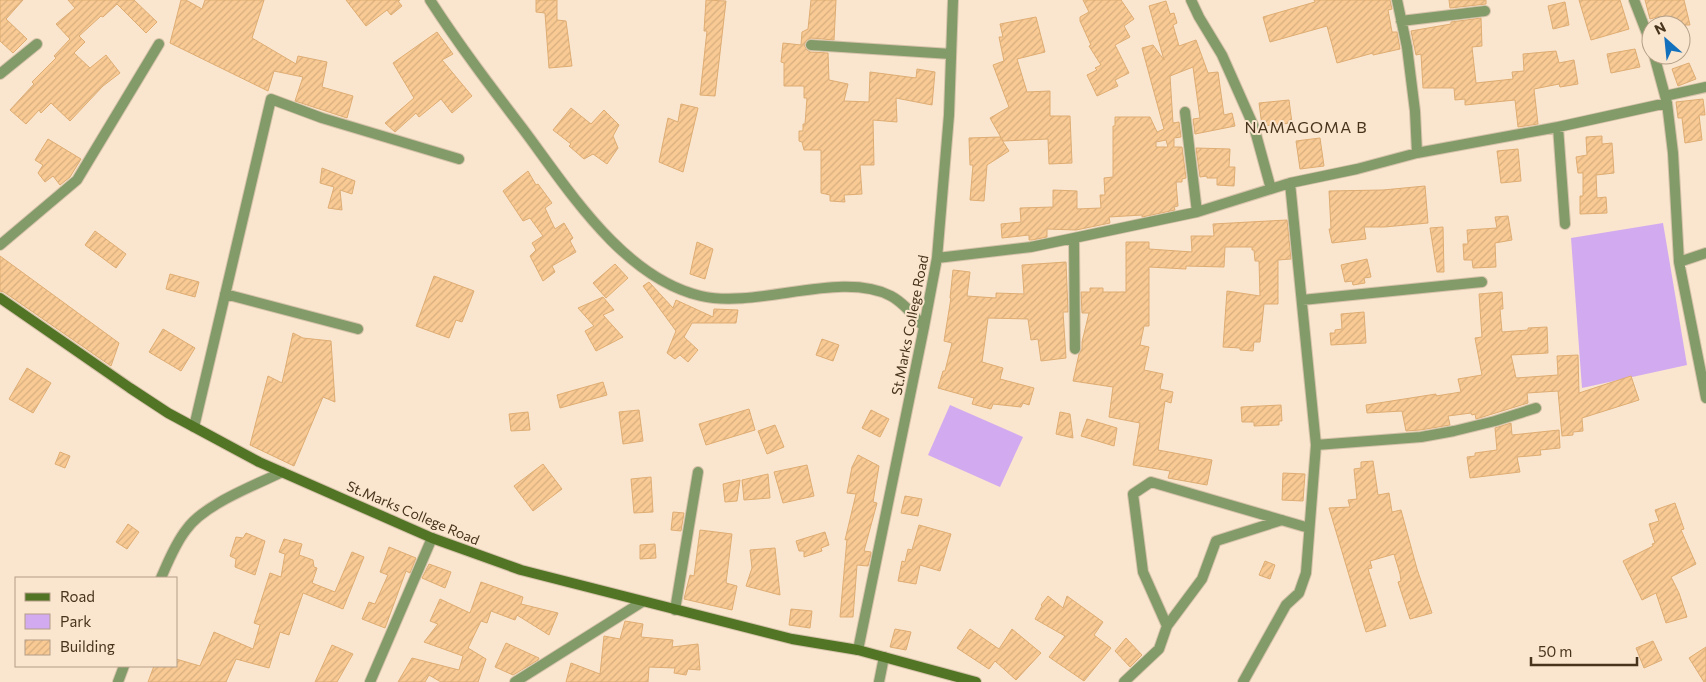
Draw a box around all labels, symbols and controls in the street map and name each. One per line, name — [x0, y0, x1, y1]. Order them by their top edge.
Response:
north arrow — [1641, 15, 1691, 65]
text: N — [1651, 18, 1668, 38]
district label: NAMAGOMA B — [1244, 117, 1368, 136]
street label: St.Marks College Road — [888, 253, 931, 397]
street label: St.Marks College Road — [344, 477, 482, 548]
legend — [15, 577, 178, 667]
text: Road — [60, 587, 95, 605]
text: Park — [60, 612, 91, 630]
scale bar — [1531, 634, 1637, 666]
text: Building — [60, 637, 115, 655]
text: 50 m — [1538, 642, 1572, 660]

